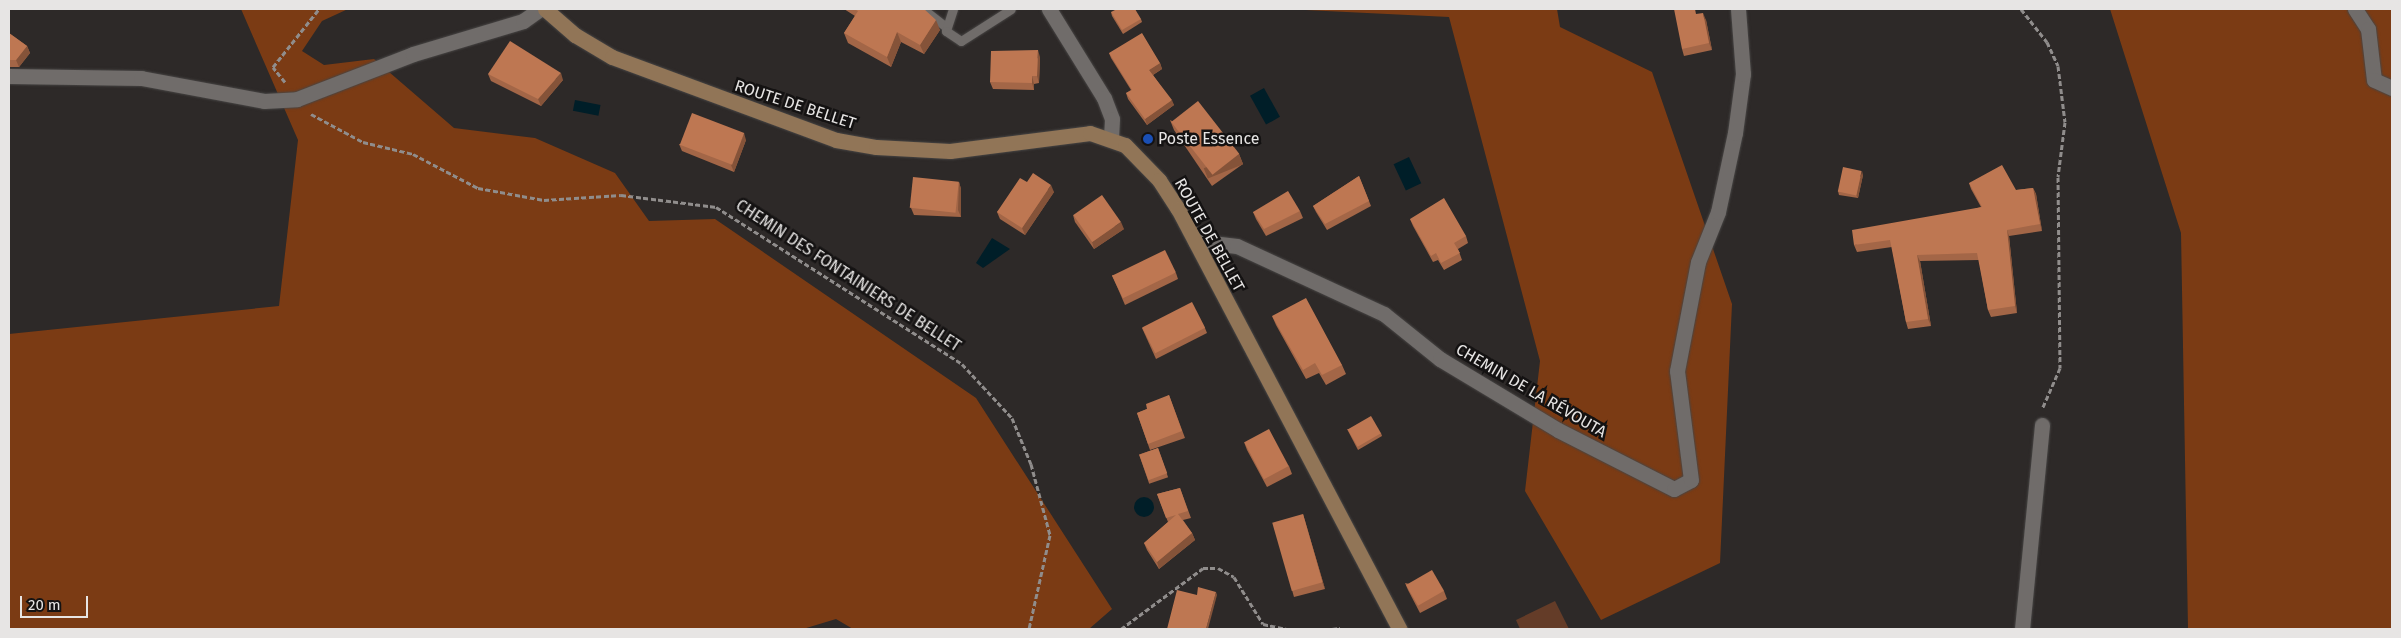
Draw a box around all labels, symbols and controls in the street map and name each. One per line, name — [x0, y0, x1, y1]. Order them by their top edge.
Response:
street label: ROUTE DE BELLET — [732, 76, 858, 134]
place label: Poste Essence — [1158, 129, 1260, 149]
marker: Poste Essence — [1142, 133, 1154, 145]
street label: ROUTE DE BELLET — [1170, 175, 1248, 295]
street label: CHEMIN DES FONTAINIERS DE BELLET — [732, 196, 964, 356]
street label: CHEMIN DE LA RÉVOUTA — [1452, 340, 1610, 442]
scale bar — [22, 586, 90, 618]
text: 20 m — [28, 596, 61, 614]

